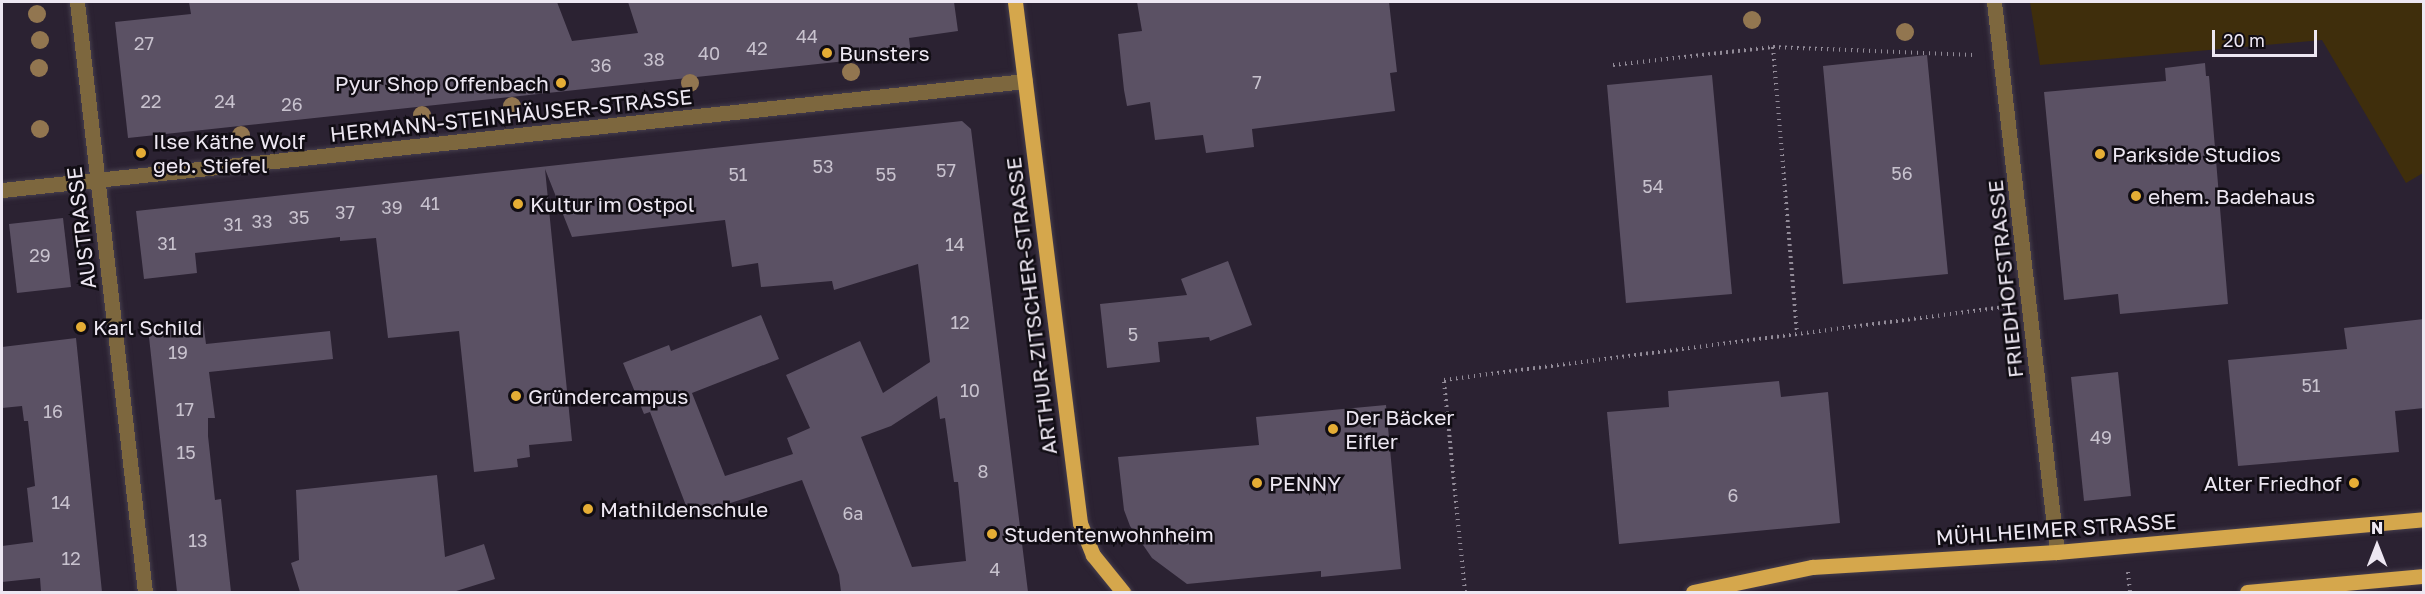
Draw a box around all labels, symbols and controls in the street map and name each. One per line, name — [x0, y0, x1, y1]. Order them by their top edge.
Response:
scale bar — [2215, 18, 2320, 56]
house number: 44 — [796, 25, 818, 47]
text: 20 m — [2223, 29, 2265, 51]
house number: 27 — [134, 32, 154, 54]
house number: 42 — [746, 37, 768, 59]
place label: Bunsters — [839, 40, 930, 66]
house number: 40 — [698, 42, 720, 64]
marker: Bunsters — [820, 46, 834, 60]
house number: 38 — [643, 48, 665, 70]
house number: 36 — [590, 54, 612, 76]
place label: Pyur Shop Offenbach — [335, 70, 549, 96]
house number: 7 — [1252, 71, 1262, 93]
marker: Pyur Shop Offenbach — [554, 76, 568, 90]
street label: HERMANN-STEINHÄUSER-STRASSE — [329, 83, 693, 147]
house number: 22 — [141, 90, 161, 112]
house number: 24 — [214, 90, 236, 112]
house number: 26 — [281, 93, 303, 115]
place label: Ilse Käthe Wolf geb. Stiefel — [153, 128, 305, 178]
place label: Parkside Studios — [2112, 141, 2281, 167]
marker: Ilse Käthe Wolf geb. Stiefel — [134, 146, 148, 160]
marker: Parkside Studios — [2093, 147, 2107, 161]
house number: 53 — [813, 155, 833, 177]
street label: ARTHUR-ZITSCHER-STRASSE — [1000, 156, 1062, 456]
house number: 57 — [936, 159, 956, 181]
house number: 56 — [1891, 162, 1913, 184]
house number: 51 — [728, 163, 748, 185]
house number: 55 — [876, 163, 896, 185]
street label: AUSTRASSE — [61, 165, 101, 291]
house number: 54 — [1642, 175, 1664, 197]
street label: FRIEDHOFSTRASSE — [1982, 179, 2028, 379]
place label: ehem. Badehaus — [2148, 183, 2315, 209]
marker: ehem. Badehaus — [2129, 189, 2143, 203]
place label: Kultur im Ostpol — [530, 191, 694, 217]
house number: 41 — [420, 192, 440, 214]
house number: 39 — [381, 196, 403, 218]
marker: Kultur im Ostpol — [511, 197, 525, 211]
house number: 37 — [335, 201, 355, 223]
house number: 35 — [289, 206, 309, 228]
house number: 33 — [251, 210, 273, 232]
house number: 31 — [223, 213, 243, 235]
house number: 31 — [157, 232, 177, 254]
house number: 14 — [945, 233, 965, 255]
house number: 29 — [29, 244, 51, 266]
house number: 12 — [950, 311, 970, 333]
place label: Karl Schild — [93, 314, 202, 340]
marker: Karl Schild — [74, 320, 88, 334]
house number: 5 — [1128, 323, 1138, 345]
house number: 19 — [168, 341, 188, 363]
house number: 51 — [2301, 374, 2321, 396]
house number: 10 — [960, 379, 980, 401]
place label: Gründercampus — [528, 383, 688, 409]
marker: Gründercampus — [509, 389, 523, 403]
house number: 17 — [176, 398, 194, 420]
house number: 16 — [43, 400, 63, 422]
place label: Der Bäcker Eifler — [1345, 404, 1455, 454]
marker: Der Bäcker Eifler — [1326, 422, 1340, 436]
house number: 49 — [2090, 426, 2112, 448]
house number: 15 — [176, 441, 196, 463]
house number: 8 — [978, 460, 988, 482]
place label: PENNY — [1269, 470, 1341, 496]
place label: Alter Friedhof — [2204, 470, 2342, 496]
marker: PENNY — [1250, 476, 1264, 490]
marker: Alter Friedhof — [2347, 476, 2361, 490]
house number: 6 — [1728, 484, 1738, 506]
house number: 14 — [51, 491, 71, 513]
place label: Mathildenschule — [600, 496, 768, 522]
marker: Mathildenschule — [581, 502, 595, 516]
house number: 6a — [842, 502, 864, 524]
street label: MÜHLHEIMER STRASSE — [1935, 508, 2177, 550]
north arrow — [2347, 516, 2407, 576]
text: N — [2371, 518, 2383, 538]
place label: Studentenwohnheim — [1004, 521, 1214, 547]
marker: Studentenwohnheim — [985, 527, 999, 541]
house number: 13 — [188, 529, 208, 551]
house number: 12 — [61, 547, 81, 569]
house number: 4 — [990, 558, 1000, 580]

